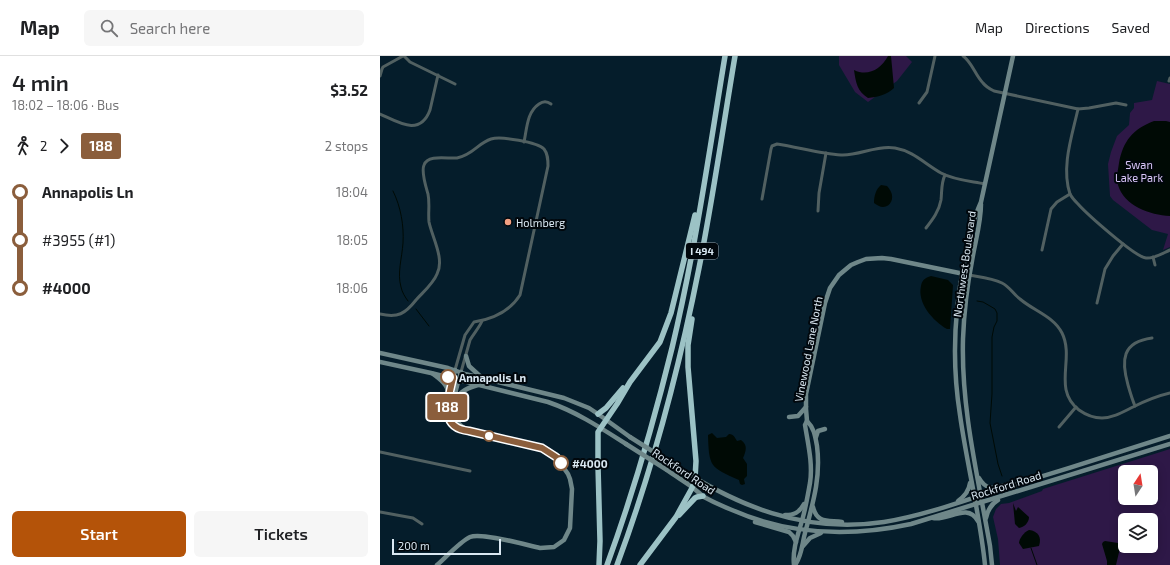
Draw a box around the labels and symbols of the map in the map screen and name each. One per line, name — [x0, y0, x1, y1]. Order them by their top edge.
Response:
park label: Swan Lake Park — [1115, 158, 1163, 184]
street label: Northwest Boulevard — [950, 210, 978, 318]
place label: Holmberg — [516, 216, 565, 229]
marker: Holmberg — [503, 217, 513, 227]
road number: I 494 — [686, 243, 718, 259]
street label: Vinewood Lane North — [791, 295, 825, 403]
marker: Annapolis Ln — [440, 369, 456, 385]
place label: Annapolis Ln — [459, 371, 526, 384]
line badge: 188 — [424, 394, 470, 420]
unlabelled marker — [483, 430, 495, 442]
street label: Rockford Road — [650, 445, 718, 497]
marker: #4000 — [553, 455, 569, 471]
place label: #4000 — [572, 457, 608, 470]
north arrow — [1118, 465, 1158, 505]
street label: Rockford Road — [969, 468, 1043, 502]
scale bar — [392, 537, 501, 556]

